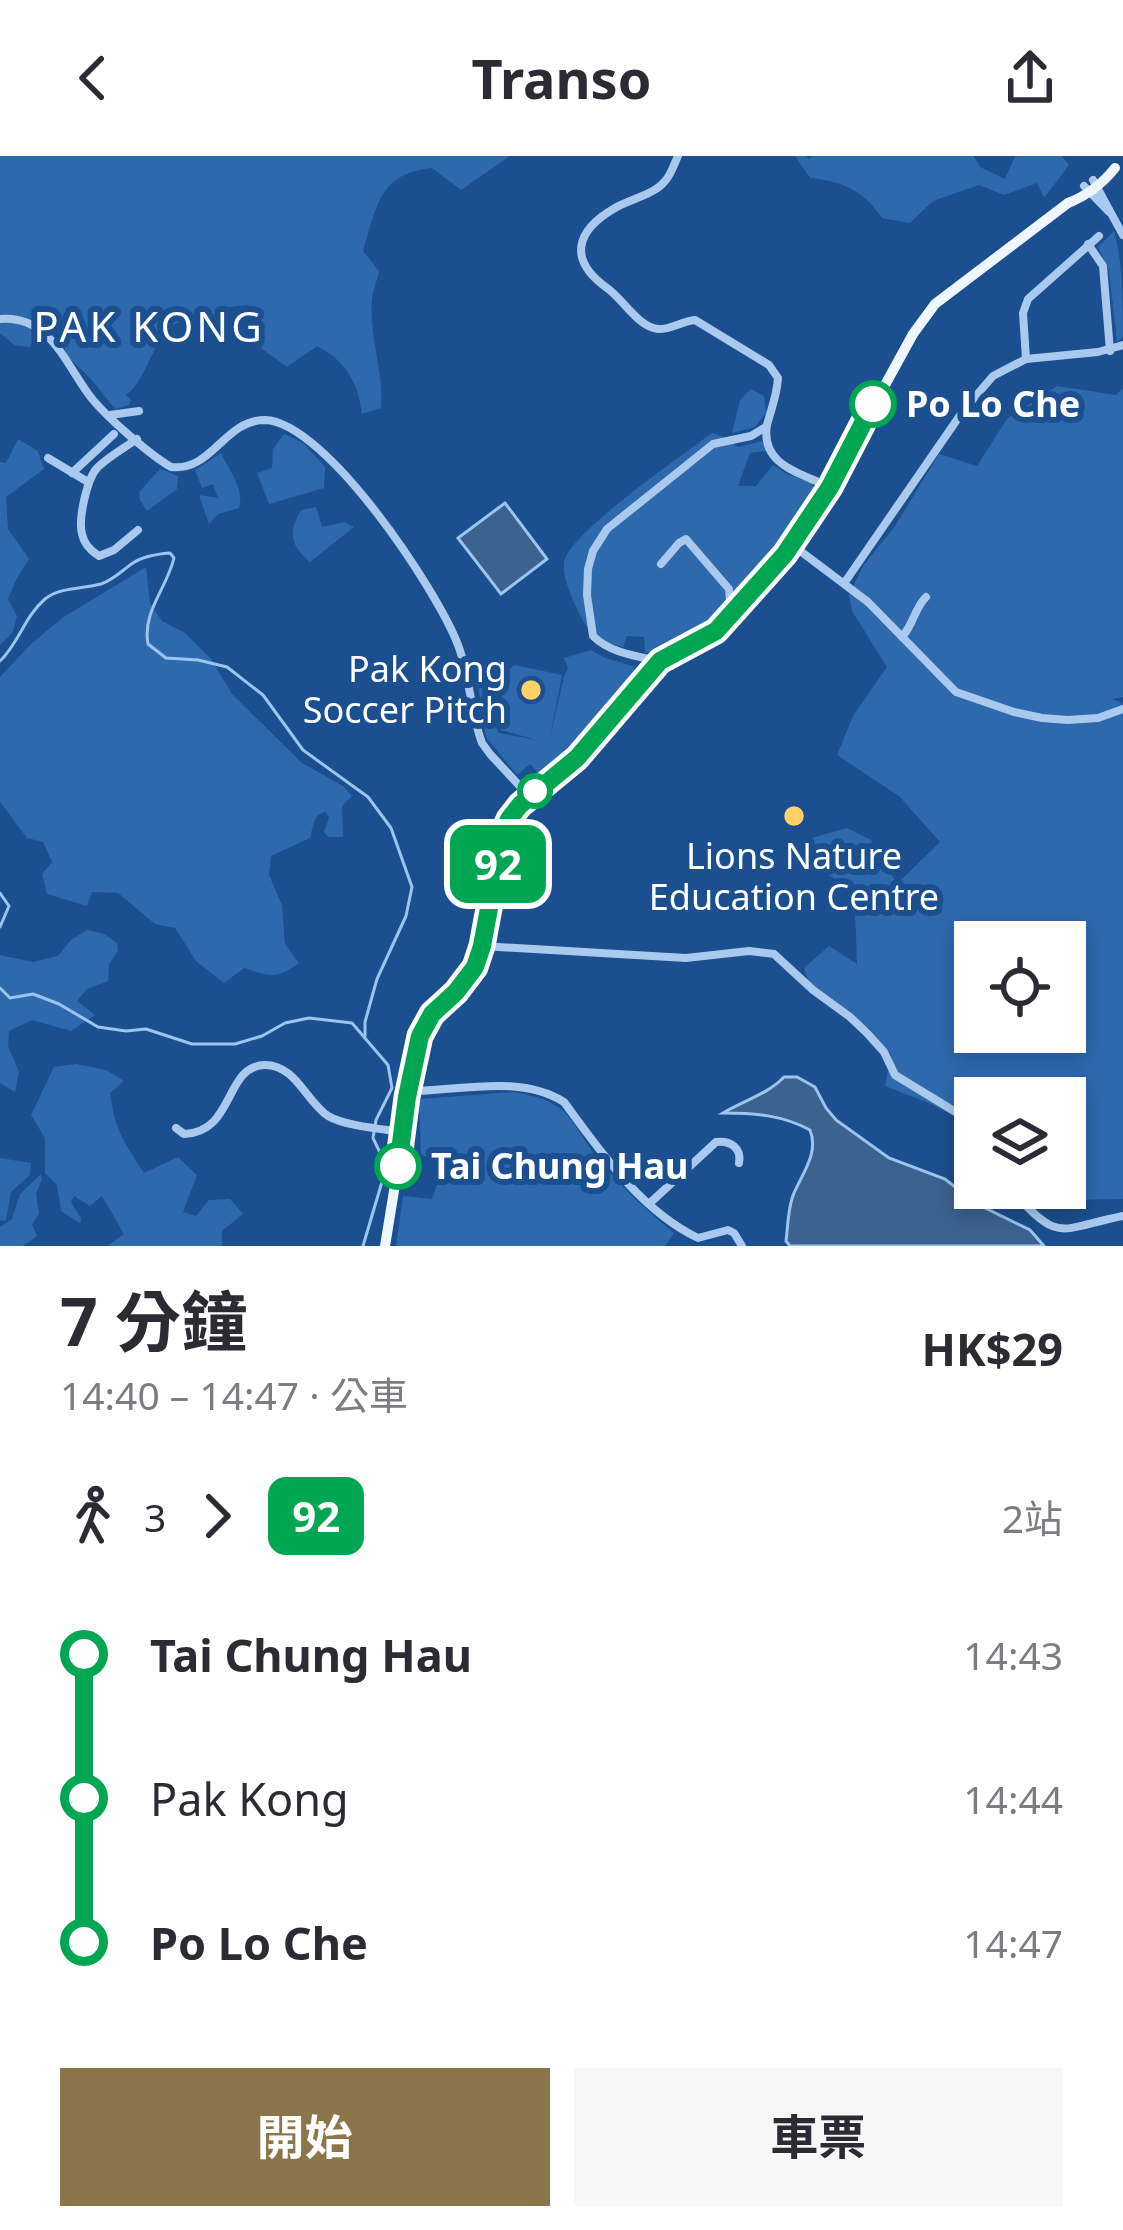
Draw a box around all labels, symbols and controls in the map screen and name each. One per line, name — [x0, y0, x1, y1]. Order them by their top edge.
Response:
text: Transo — [472, 41, 651, 115]
icon: back — [60, 45, 126, 111]
icon: share — [997, 45, 1063, 111]
district label: PAK KONG — [33, 297, 265, 354]
place label: Po Lo Che — [906, 379, 1080, 428]
marker: Po Lo Che — [851, 382, 895, 426]
place label: Pak Kong Soccer Pitch — [303, 644, 507, 734]
marker: Pak Kong Soccer Pitch — [518, 677, 544, 703]
unlabelled marker — [519, 775, 551, 807]
marker: Lions Nature Education Centre — [781, 803, 807, 829]
line badge: 92 — [444, 825, 552, 903]
place label: Lions Nature Education Centre — [649, 831, 939, 921]
text: 92 — [474, 835, 522, 892]
map controls — [954, 921, 1086, 1209]
button: locate — [954, 921, 1086, 1053]
button: layers — [954, 1077, 1086, 1209]
place label: Tai Chung Hau — [431, 1141, 689, 1190]
marker: Tai Chung Hau — [376, 1144, 420, 1188]
text: 7 分鐘 — [60, 1275, 247, 1365]
text: HK$29 — [921, 1318, 1063, 1379]
text: 14:40 – 14:47 · 公車 — [60, 1368, 408, 1421]
icon: walk — [60, 1483, 126, 1549]
icon: forward — [184, 1483, 250, 1549]
text: 92 — [292, 1487, 340, 1544]
text: 3 — [144, 1490, 166, 1543]
text: 2站 — [1002, 1491, 1063, 1544]
text: Tai Chung Hau — [150, 1624, 472, 1685]
text: 14:43 — [963, 1628, 1063, 1681]
text: Pak Kong — [150, 1768, 349, 1829]
text: 14:44 — [963, 1772, 1063, 1825]
text: Po Lo Che — [150, 1912, 368, 1973]
text: 14:47 — [963, 1916, 1063, 1969]
button: 開始 — [60, 2068, 550, 2206]
button: 車票 — [574, 2068, 1063, 2206]

